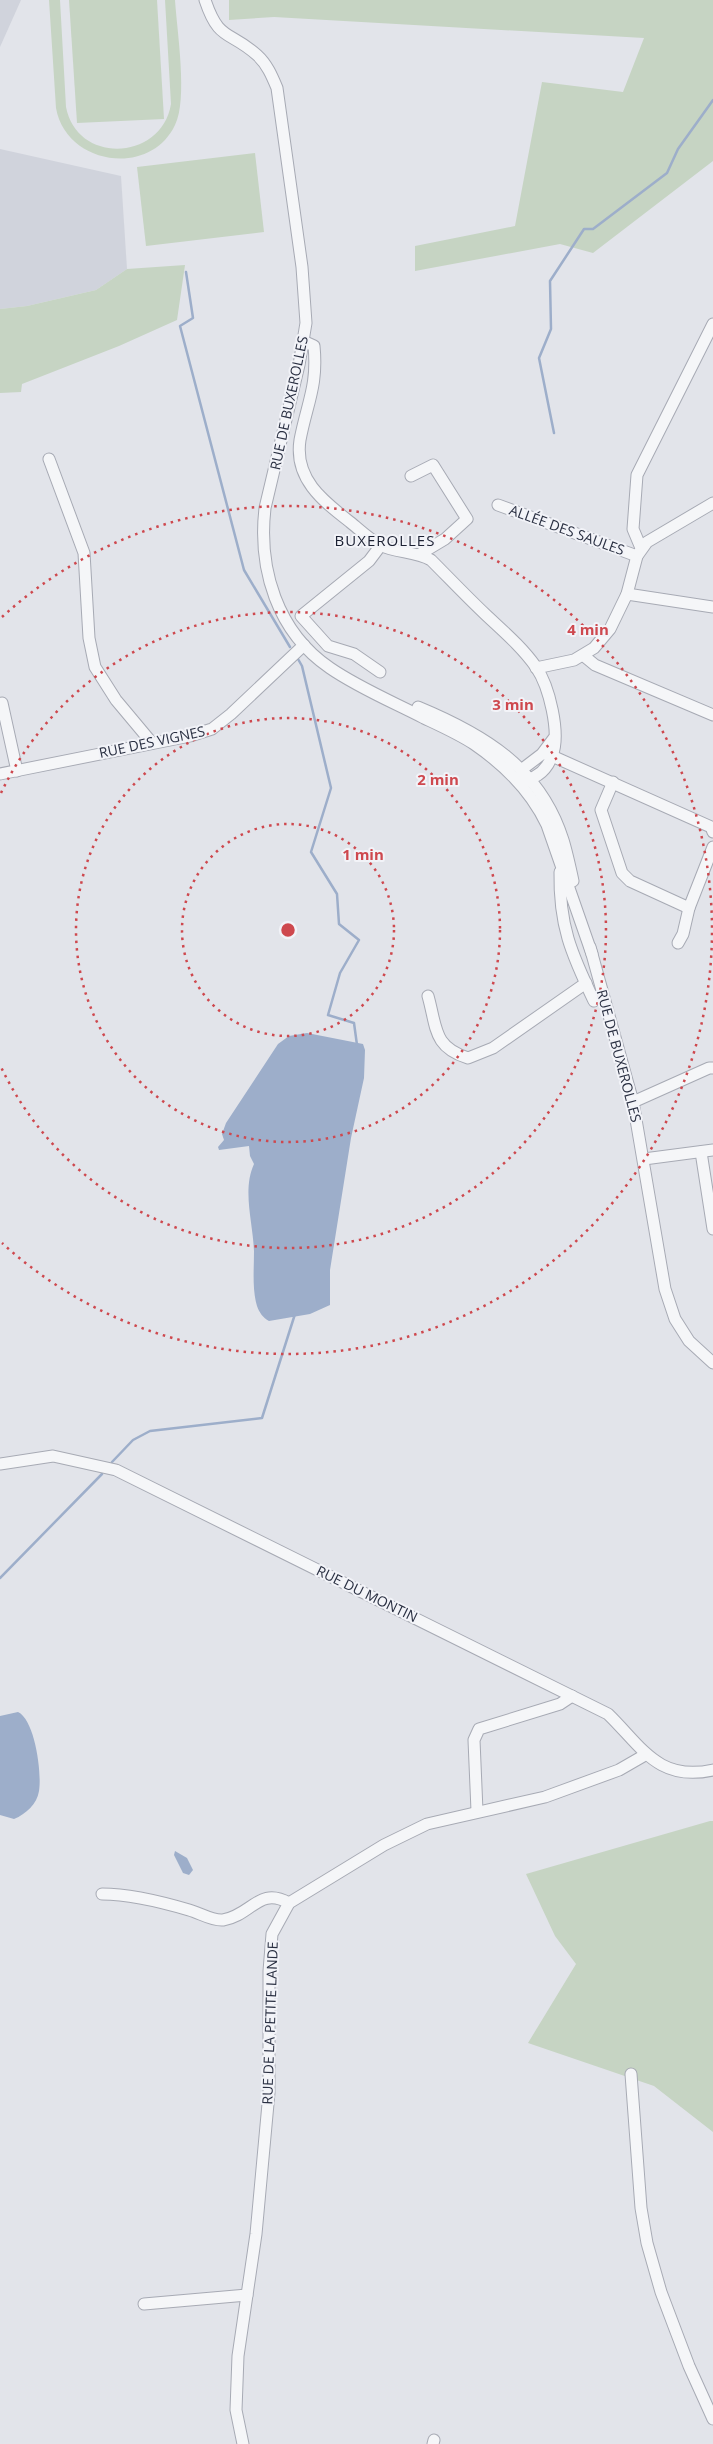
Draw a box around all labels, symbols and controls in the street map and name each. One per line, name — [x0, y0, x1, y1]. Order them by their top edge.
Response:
street label: RUE DE BUXEROLLES — [265, 334, 312, 472]
street label: ALLÉE DES SAULES — [507, 500, 627, 559]
district label: BUXEROLLES — [335, 530, 435, 550]
text: 4 min — [567, 619, 609, 639]
text: 3 min — [492, 694, 534, 714]
street label: RUE DES VIGNES — [97, 721, 207, 762]
text: 2 min — [417, 769, 459, 789]
text: 1 min — [342, 844, 384, 864]
centre of rings — [279, 921, 297, 939]
street label: RUE DE BUXEROLLES — [593, 987, 646, 1124]
street label: RUE DU MONTIN — [313, 1561, 421, 1626]
street label: RUE DE LA PETITE LANDE — [257, 1941, 282, 2105]

